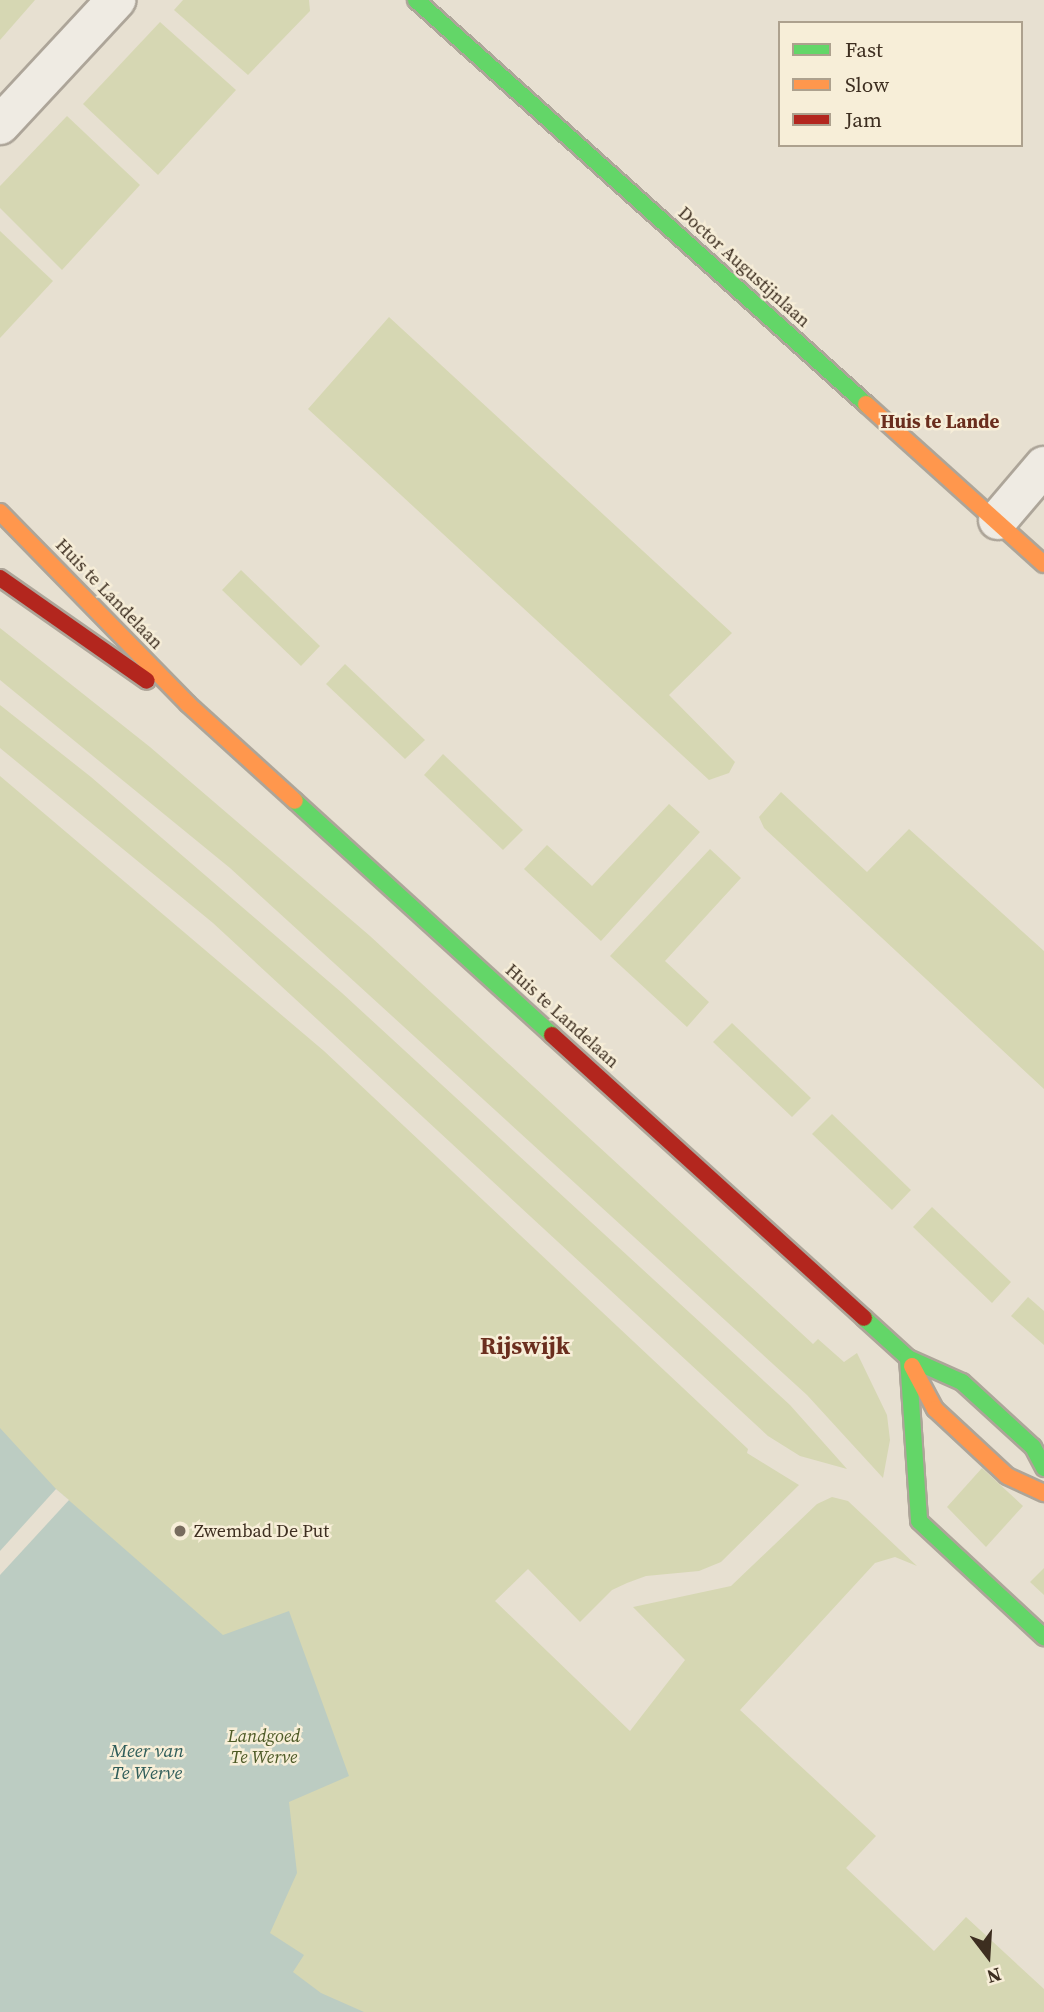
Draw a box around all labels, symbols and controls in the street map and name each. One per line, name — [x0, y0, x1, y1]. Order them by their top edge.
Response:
legend — [778, 21, 1023, 147]
text: Fast — [845, 35, 883, 64]
text: Slow — [845, 70, 889, 99]
text: Jam — [845, 105, 882, 134]
street label: Doctor Augustijnlaan — [674, 202, 814, 332]
district label: Huis te Lande — [881, 411, 999, 433]
street label: Huis te Landelaan — [51, 534, 167, 654]
street label: Huis te Landelaan — [501, 959, 623, 1073]
district label: Rijswijk — [480, 1332, 570, 1360]
place label: Zwembad De Put — [194, 1520, 329, 1542]
marker: Zwembad De Put — [172, 1523, 188, 1539]
park label: Landgoed Te Werve — [227, 1726, 301, 1768]
water label: Meer van Te Werve — [110, 1740, 184, 1784]
north arrow — [953, 1921, 1023, 1991]
text: N — [984, 1962, 1005, 1991]

